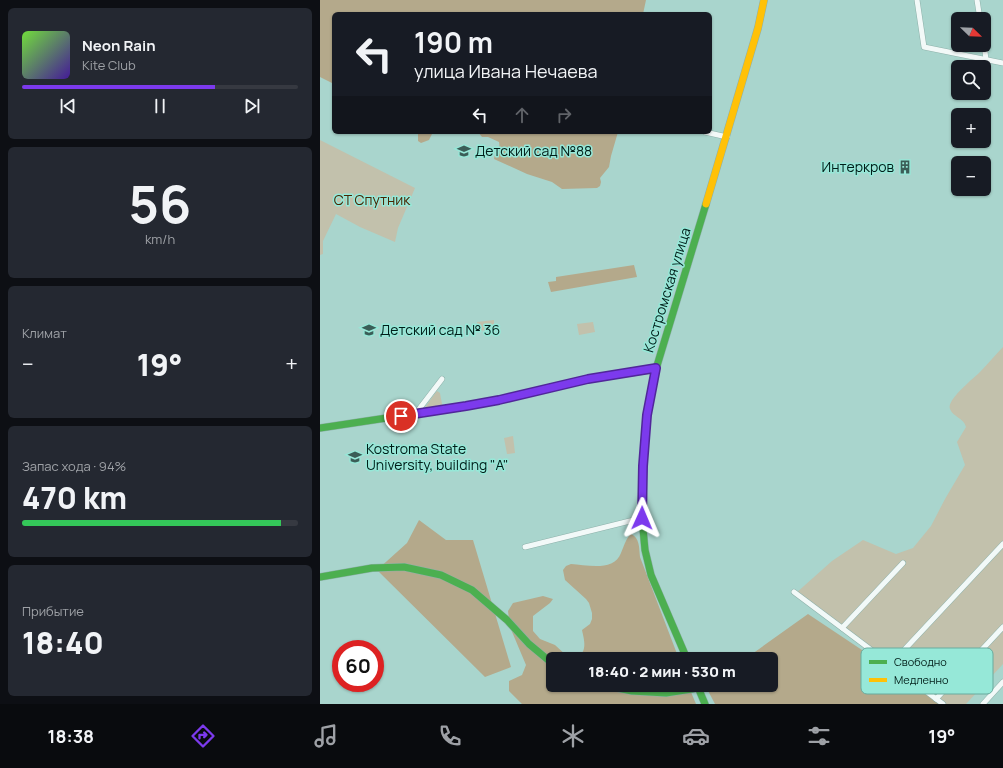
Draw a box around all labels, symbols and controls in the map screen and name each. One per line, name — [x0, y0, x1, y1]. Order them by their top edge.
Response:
north arrow — [951, 12, 991, 52]
map controls — [951, 12, 991, 196]
text: 190 m — [414, 23, 493, 61]
icon: left — [348, 28, 400, 80]
text: Neon Rain — [82, 35, 156, 56]
text: Kite Club — [82, 56, 136, 74]
text: улица Ивана Нечаева — [414, 59, 597, 83]
button: search — [951, 60, 991, 100]
icon: previous — [57, 95, 79, 117]
icon: pause — [149, 95, 171, 117]
icon: next — [241, 95, 263, 117]
icon: left — [469, 104, 491, 126]
icon: ahead — [511, 104, 533, 126]
icon: right — [553, 104, 575, 126]
button: + — [951, 108, 991, 148]
place label: Детский сад №88 — [475, 141, 592, 160]
school or university icon: Детский сад №88 — [456, 143, 472, 159]
button: − — [951, 156, 991, 196]
place label: Интеркров — [822, 157, 894, 176]
building icon: Интеркров — [897, 159, 913, 175]
text: 56 — [129, 168, 191, 239]
park label: СТ Спутник — [334, 190, 411, 209]
street label: Костромская улица — [639, 225, 695, 355]
text: km/h — [145, 230, 175, 248]
place label: Детский сад № 36 — [380, 320, 500, 339]
school or university icon: Детский сад № 36 — [361, 322, 377, 338]
text: Климат — [22, 324, 67, 342]
text: 19° — [137, 344, 182, 385]
text: − — [22, 349, 34, 379]
text: + — [285, 349, 298, 379]
pin — [384, 399, 418, 433]
icon: arrive — [390, 405, 412, 427]
place label: Kostroma State University, building "A" — [366, 439, 509, 474]
school or university icon: Kostroma State University, building "A" — [347, 449, 363, 465]
text: Запас хода · 94% — [22, 457, 126, 475]
text: 470 km — [22, 477, 127, 518]
position arrow — [621, 497, 663, 539]
text: Прибытие — [22, 602, 84, 620]
text: 18:40 — [22, 622, 104, 663]
speed limit sign: 60 — [332, 640, 384, 692]
legend — [861, 648, 993, 694]
text: Свободно — [894, 654, 947, 669]
text: 18:40 · 2 мин · 530 m — [588, 661, 736, 682]
text: Медленно — [894, 672, 949, 687]
icon: directions — [189, 722, 217, 750]
icon: music — [312, 722, 340, 750]
icon: phone — [436, 722, 464, 750]
icon: climate — [559, 722, 587, 750]
icon: car — [682, 722, 710, 750]
icon: filters — [805, 722, 833, 750]
text: 18:38 — [48, 724, 94, 748]
text: 19° — [928, 724, 955, 748]

